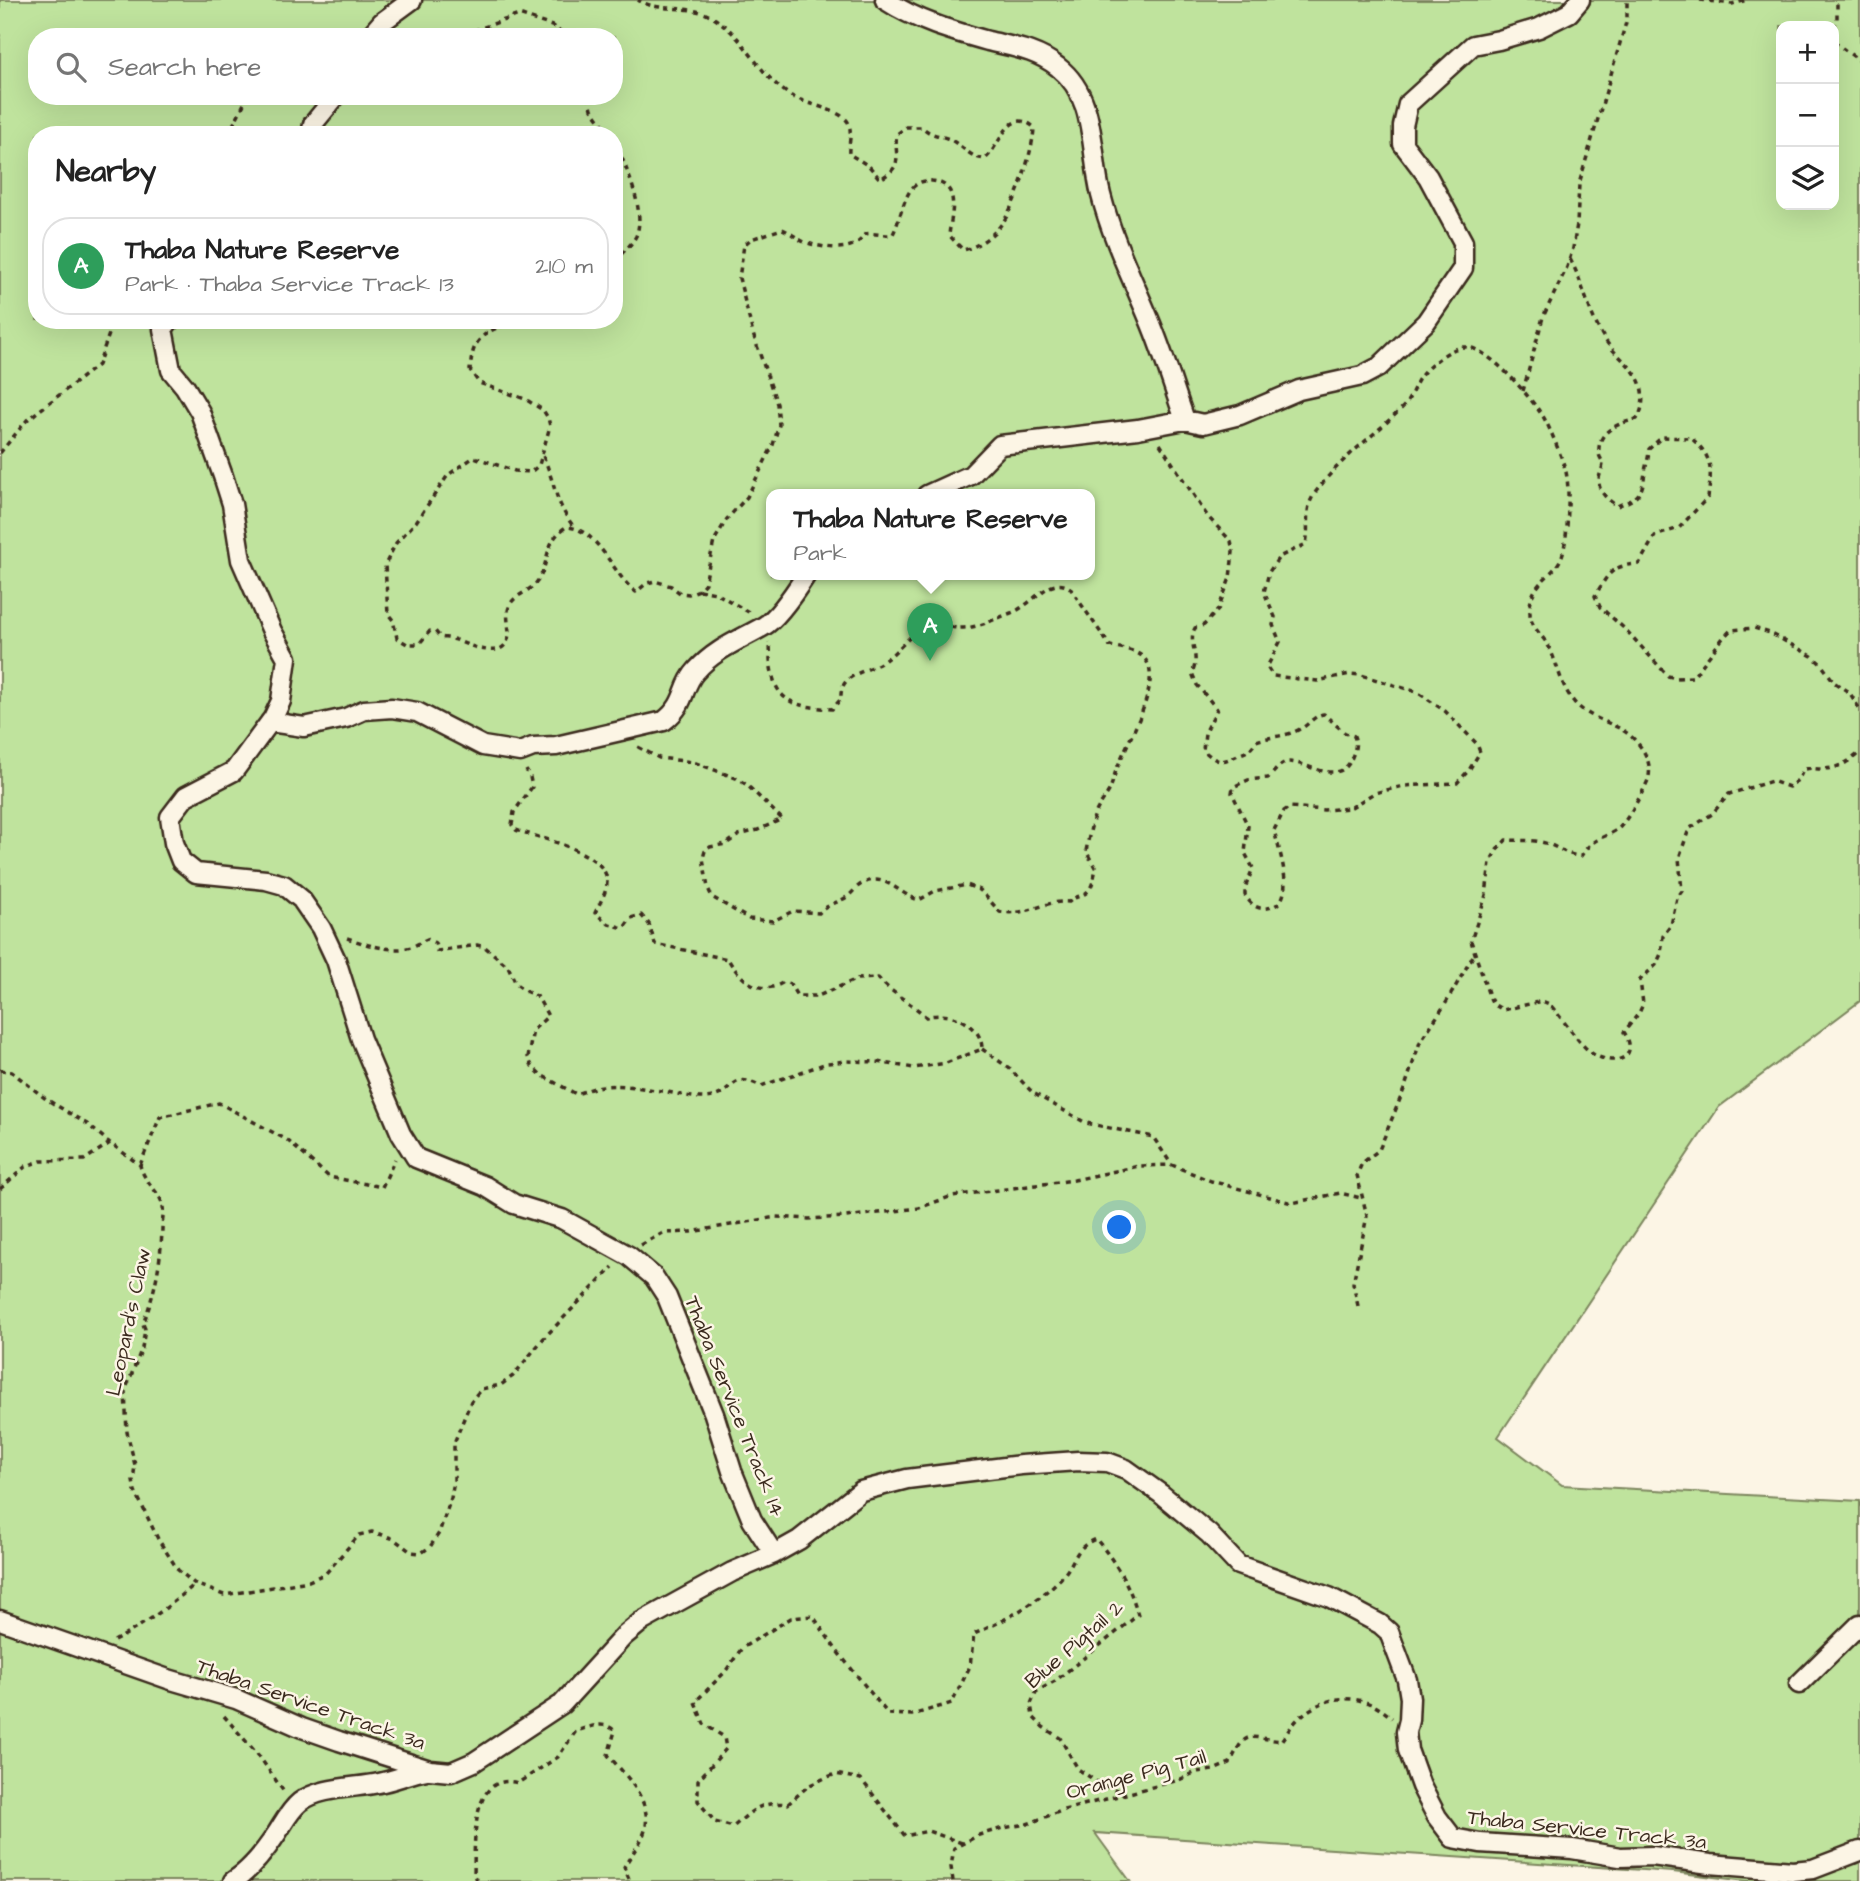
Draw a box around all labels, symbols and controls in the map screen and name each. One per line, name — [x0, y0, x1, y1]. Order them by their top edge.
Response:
map controls — [1776, 21, 1839, 210]
button: + — [1776, 21, 1839, 84]
search box — [28, 28, 623, 105]
icon: search — [52, 48, 90, 86]
text: Search here — [108, 49, 261, 85]
button: − — [1776, 84, 1839, 147]
button: layers — [1776, 147, 1839, 210]
text: Nearby — [56, 151, 156, 193]
text: Thaba Nature Reserve — [125, 232, 399, 268]
text: A — [74, 250, 88, 282]
text: 210 m — [535, 250, 593, 282]
text: Park · Thaba Service Track 13 — [125, 268, 454, 300]
popup — [766, 489, 1095, 580]
text: Thaba Nature Reserve — [793, 501, 1068, 537]
text: Park — [793, 537, 847, 569]
pin: A — [907, 603, 953, 661]
your location — [1102, 1210, 1136, 1244]
street label: Leopard's Claw — [99, 1245, 159, 1399]
street label: Thaba Service Track 14 — [677, 1292, 792, 1521]
street label: Blue Pigtail 2 — [1019, 1593, 1131, 1697]
street label: Thaba Service Track 3a — [193, 1652, 429, 1757]
street label: Orange Pig Tail — [1063, 1742, 1210, 1809]
street label: Thaba Service Track 3a — [1466, 1803, 1708, 1856]

